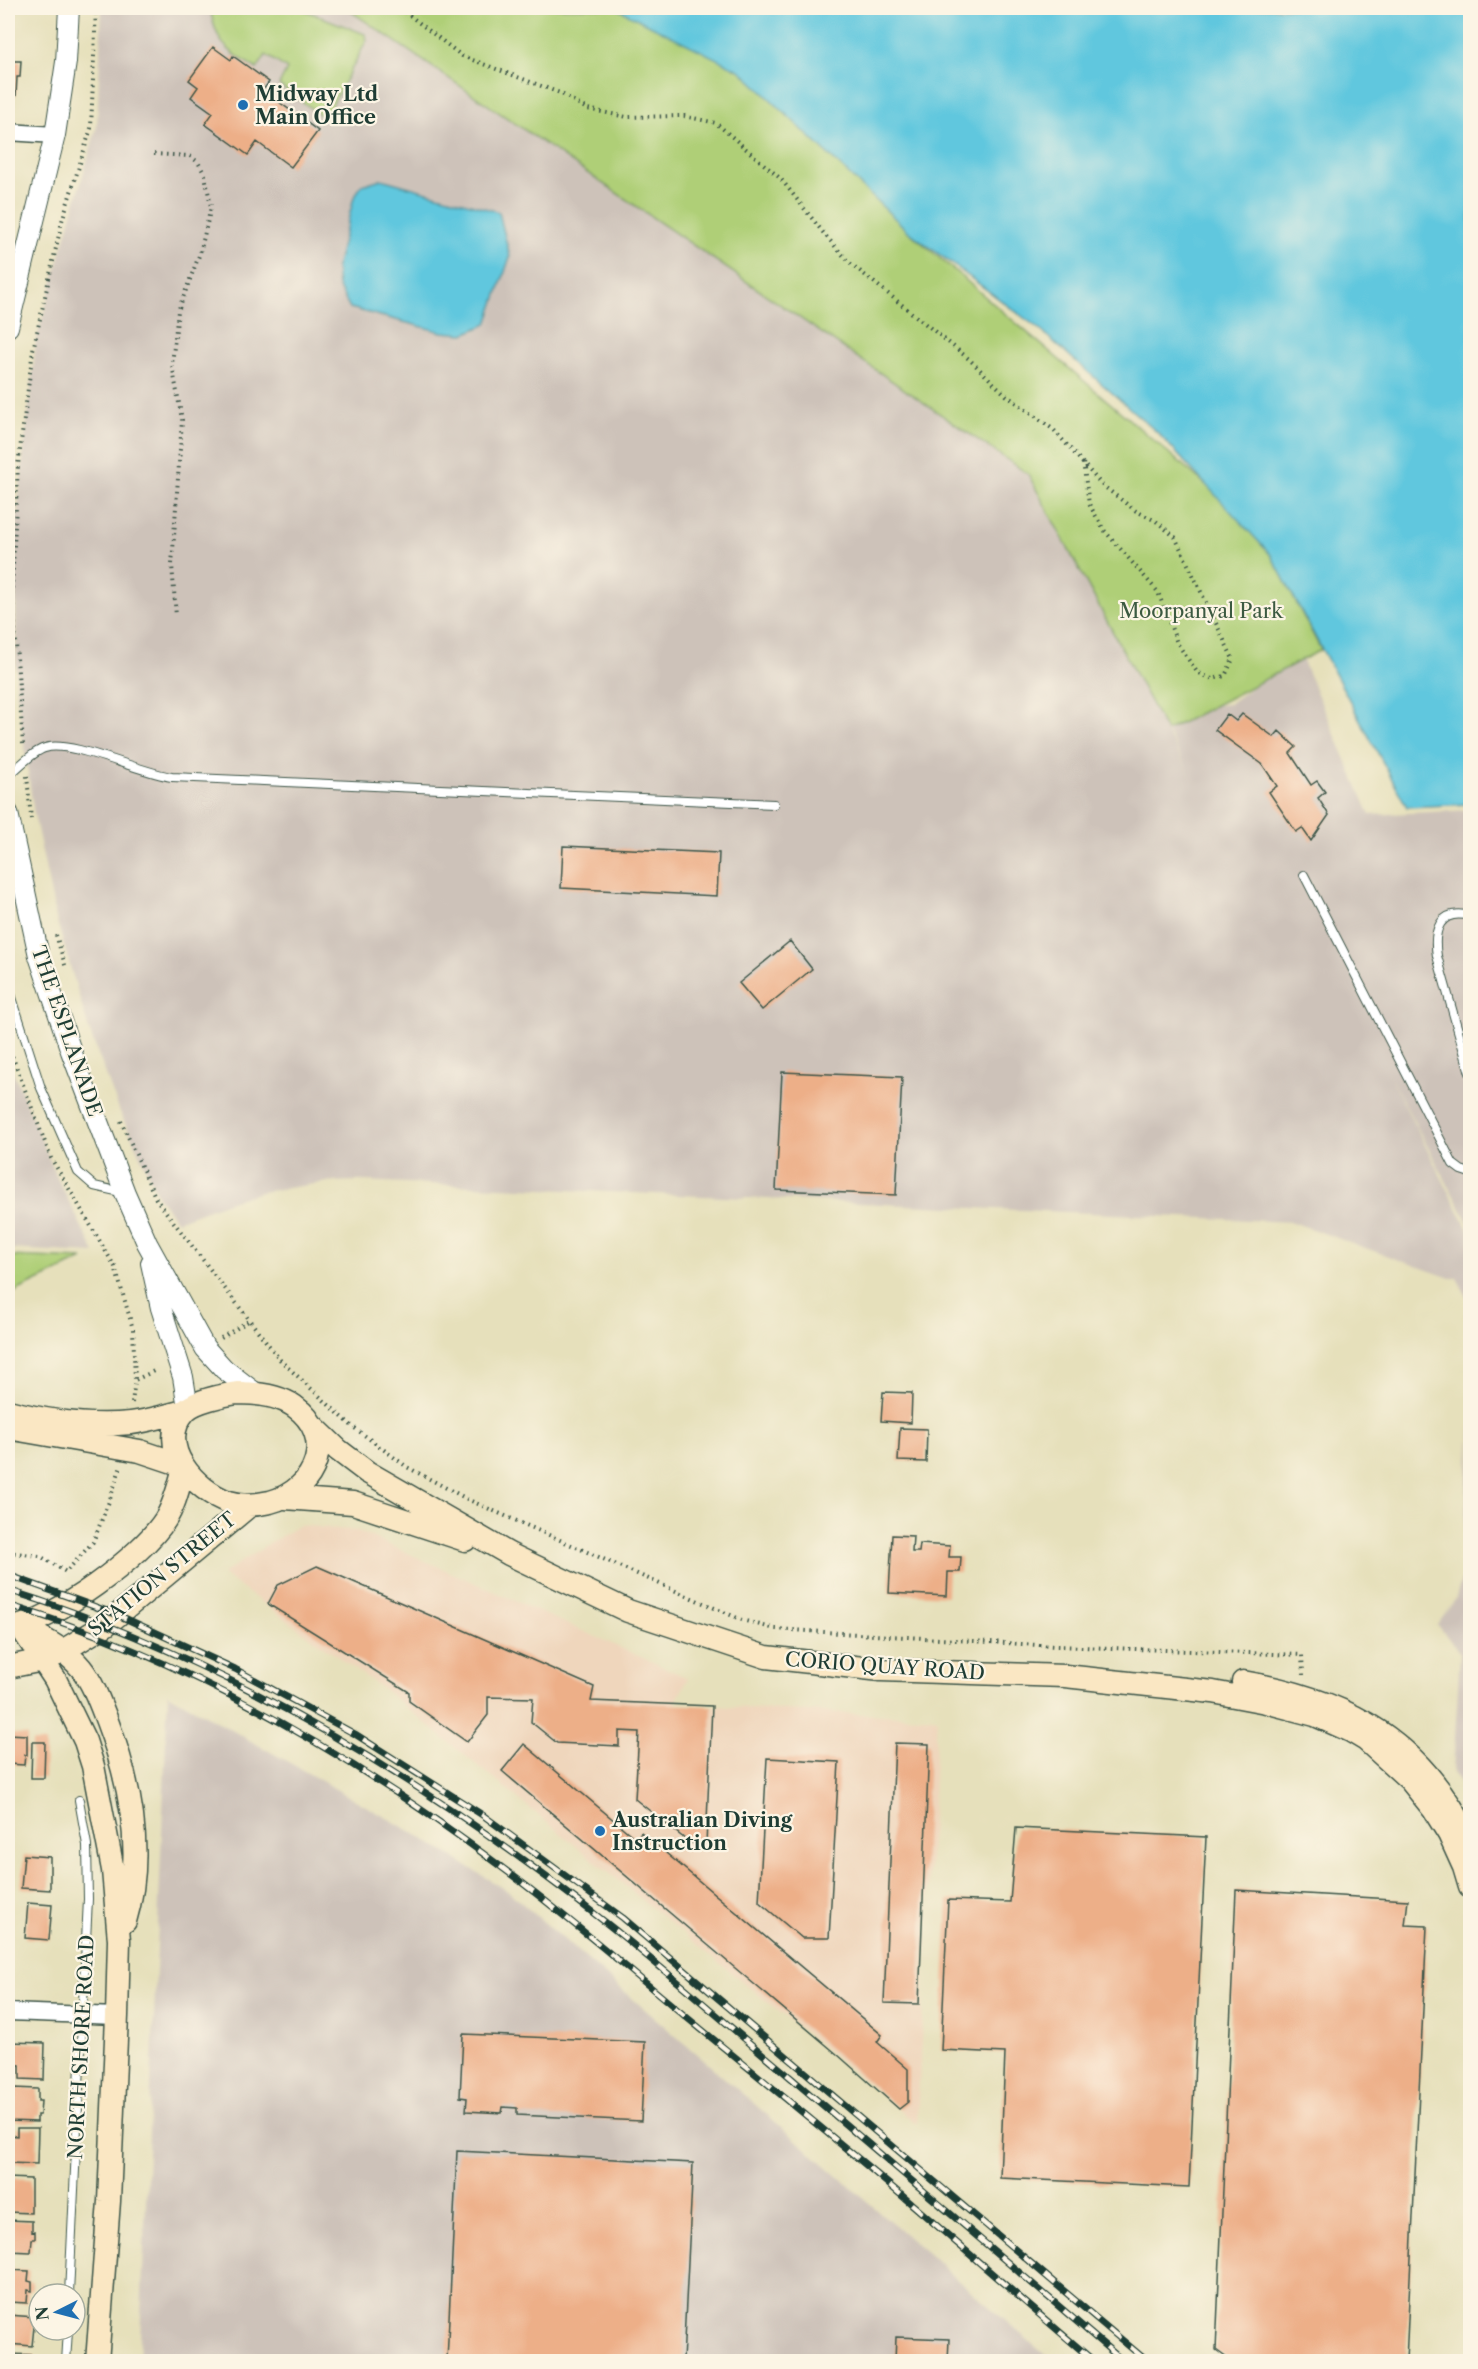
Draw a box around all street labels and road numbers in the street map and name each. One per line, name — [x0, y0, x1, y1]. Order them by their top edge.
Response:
street label: THE ESPLANADE — [27, 942, 107, 1120]
street label: STATION STREET — [83, 1507, 241, 1641]
street label: CORIO QUAY ROAD — [784, 1647, 986, 1685]
street label: NORTH SHORE ROAD — [63, 1934, 99, 2160]

